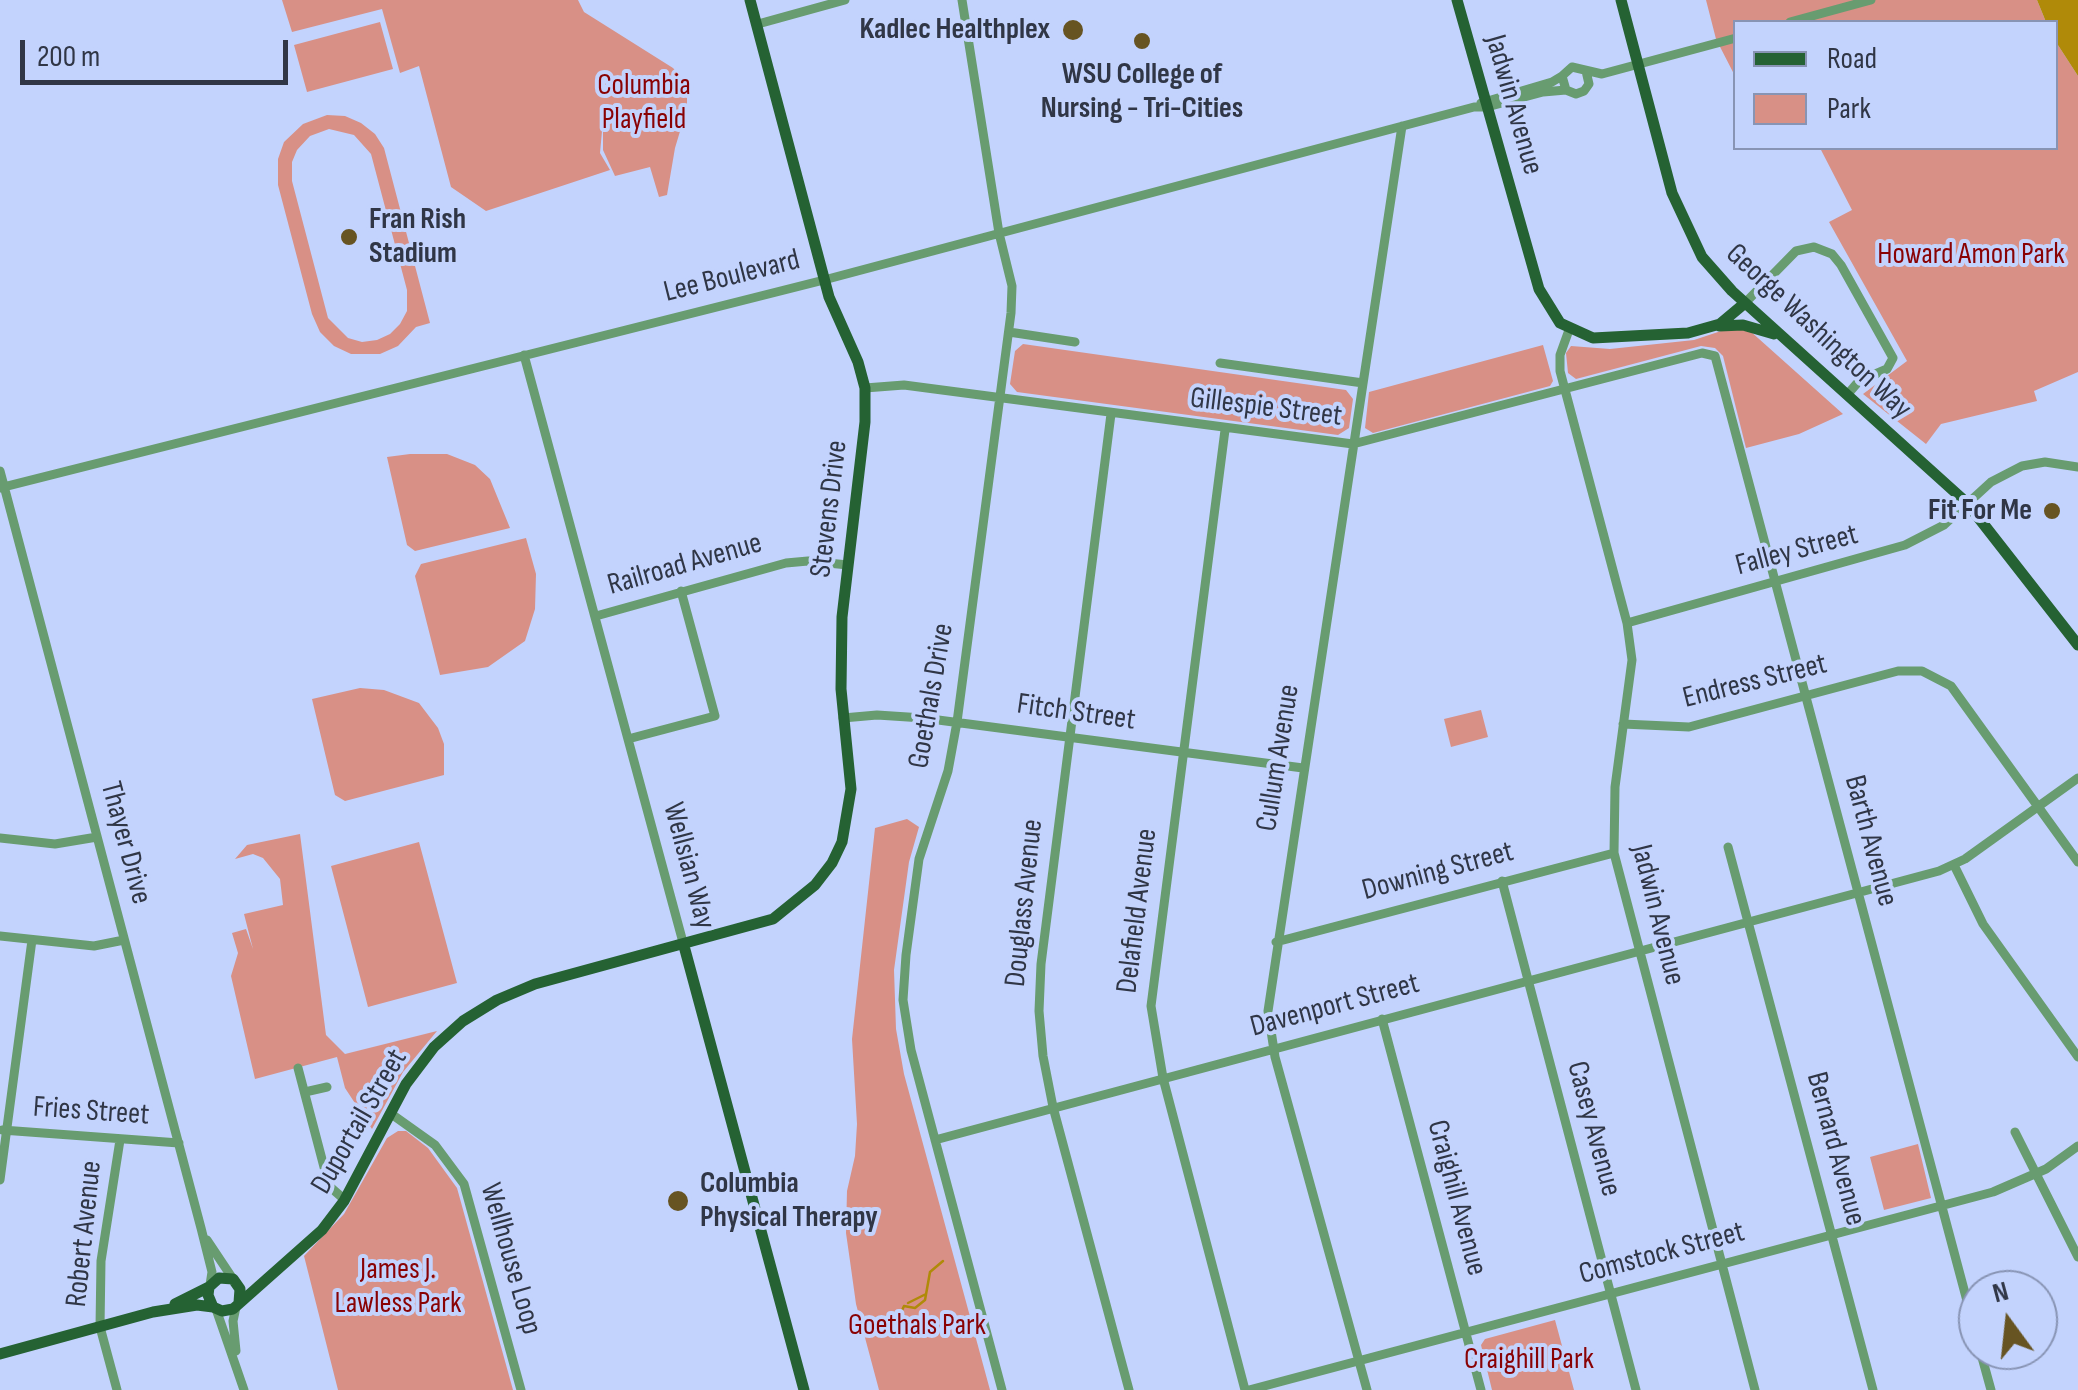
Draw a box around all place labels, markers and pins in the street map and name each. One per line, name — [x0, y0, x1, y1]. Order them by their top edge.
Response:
place label: Kadlec Healthplex — [859, 12, 1050, 48]
marker: Kadlec Healthplex — [1060, 17, 1086, 43]
marker: WSU College of Nursing - Tri-Cities — [1131, 30, 1153, 52]
place label: WSU College of Nursing - Tri-Cities — [1041, 57, 1243, 128]
place label: Fran Rish Stadium — [369, 202, 466, 272]
marker: Fran Rish Stadium — [338, 226, 360, 248]
place label: Fit For Me — [1928, 493, 2032, 529]
marker: Fit For Me — [2041, 500, 2063, 522]
place label: Columbia Physical Therapy — [700, 1166, 878, 1236]
marker: Columbia Physical Therapy — [665, 1188, 691, 1214]

